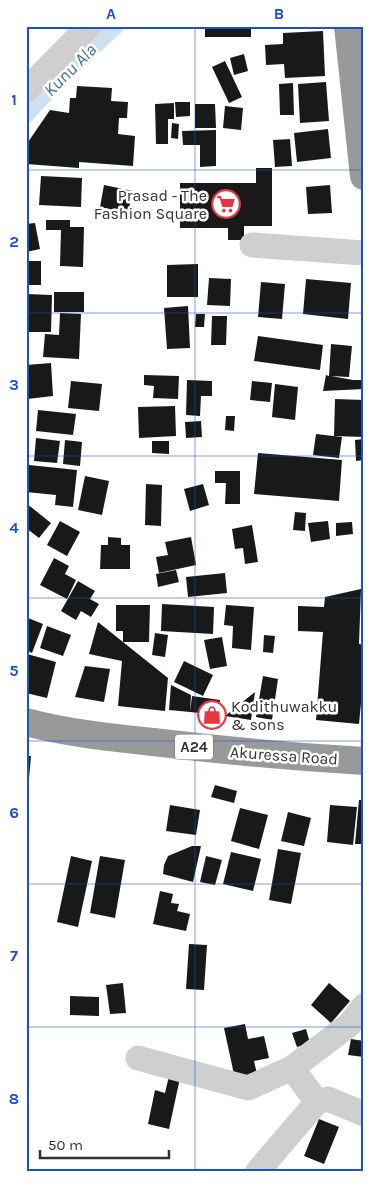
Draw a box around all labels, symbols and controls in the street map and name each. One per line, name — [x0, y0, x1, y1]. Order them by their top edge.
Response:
text: A — [106, 4, 116, 23]
text: B — [274, 4, 284, 23]
water label: Kunu Ala — [39, 39, 101, 101]
text: 1 — [11, 90, 17, 109]
place label: Prasad - The Fashion Square — [94, 186, 207, 223]
supermarket icon: Prasad - The Fashion Square — [211, 189, 241, 219]
text: 2 — [9, 232, 19, 251]
text: 3 — [9, 375, 19, 394]
text: 4 — [9, 518, 19, 537]
text: 5 — [9, 661, 19, 680]
place label: Kodithuwakku & sons — [231, 697, 337, 734]
shop icon: Kodithuwakku & sons — [197, 700, 227, 730]
road number: A24 — [175, 734, 213, 760]
street label: Akuressa Road — [229, 742, 339, 769]
text: 6 — [9, 803, 19, 822]
text: 7 — [10, 946, 18, 965]
text: 8 — [9, 1089, 19, 1108]
scale bar — [40, 1127, 169, 1159]
text: 50 m — [48, 1136, 83, 1154]

